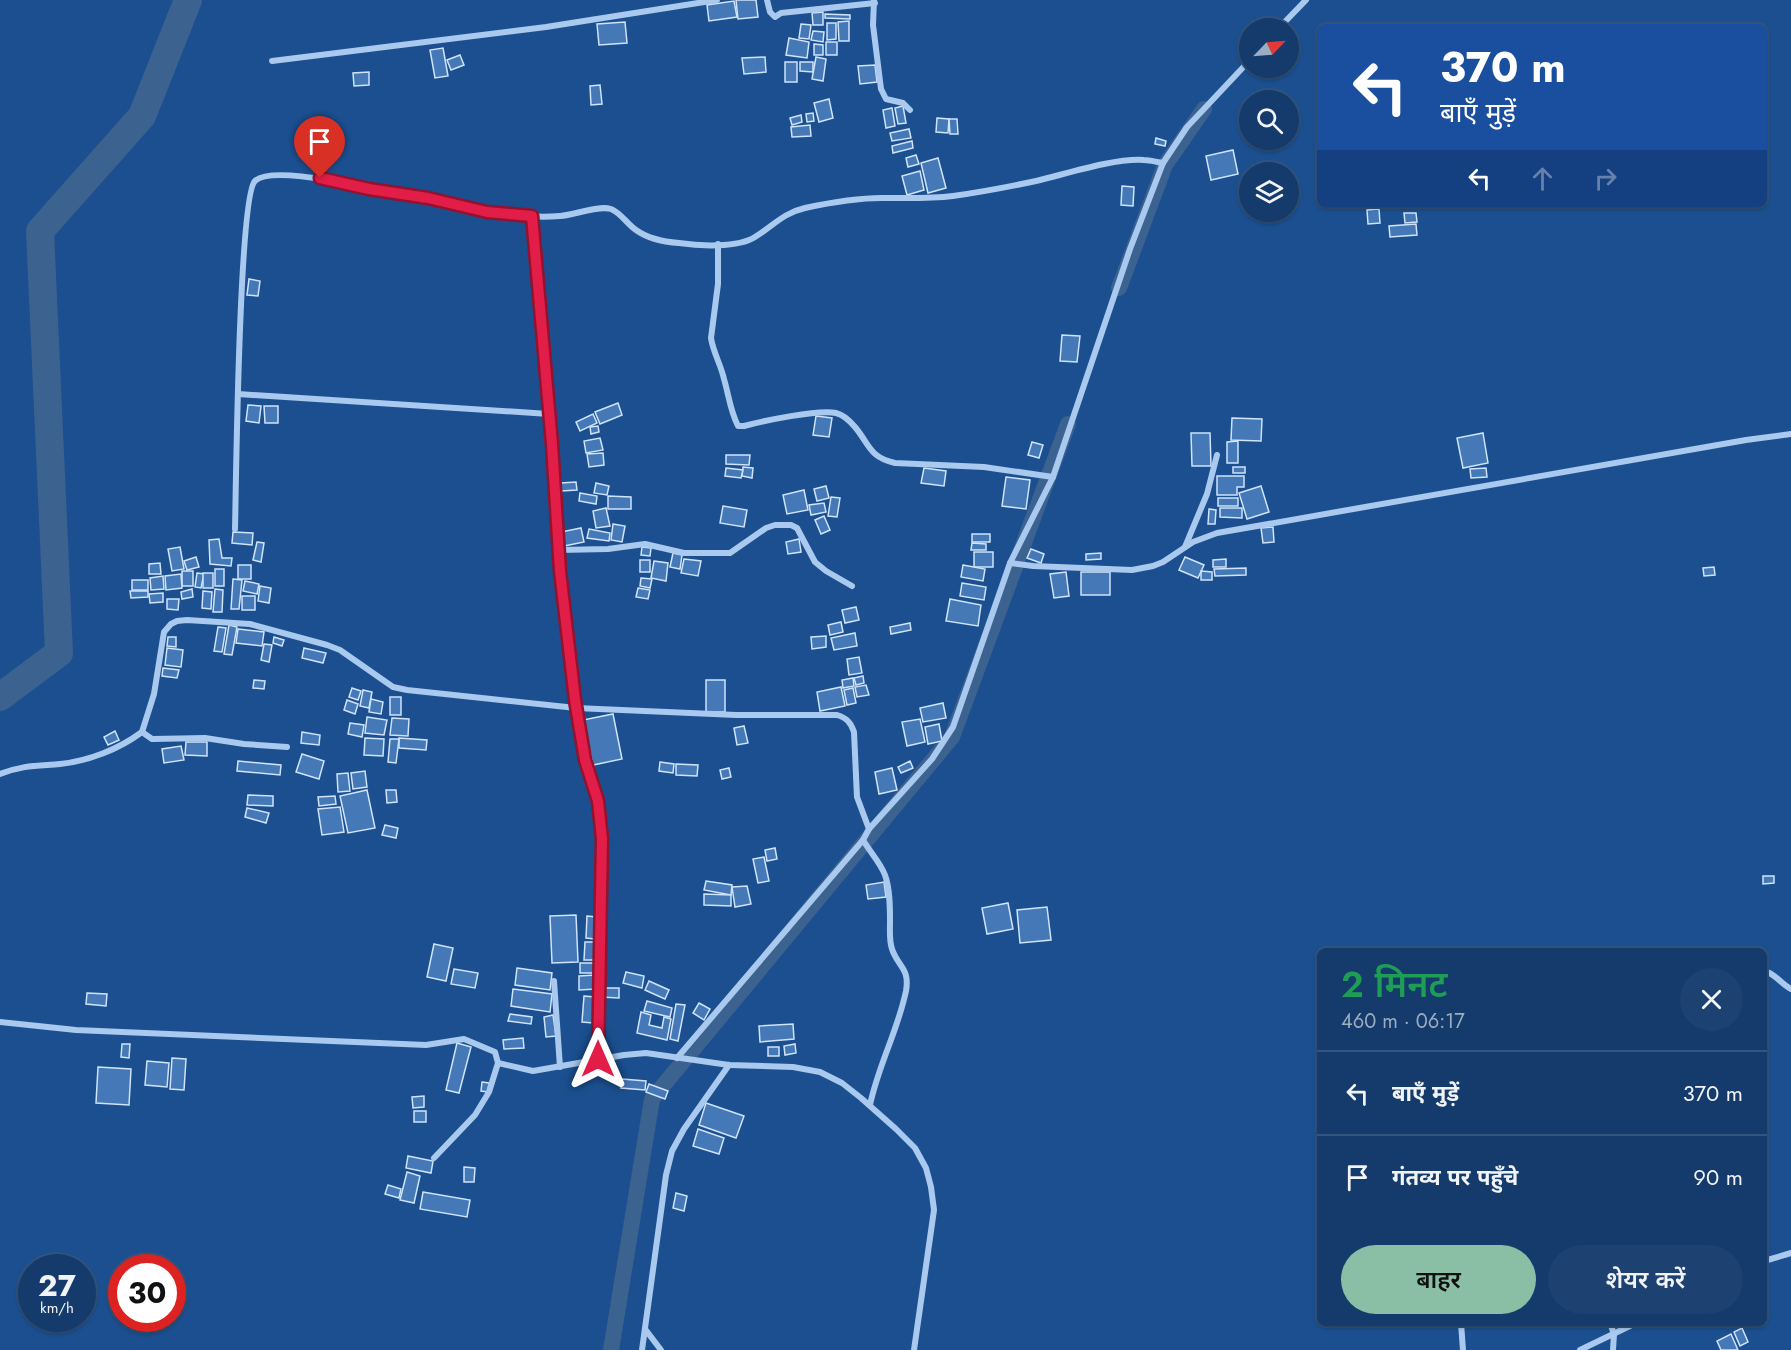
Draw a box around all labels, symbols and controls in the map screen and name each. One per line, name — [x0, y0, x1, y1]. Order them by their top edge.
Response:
north arrow — [1239, 18, 1299, 78]
map controls — [1239, 18, 1299, 222]
text: 370 m — [1440, 37, 1566, 98]
icon: left — [1341, 48, 1419, 126]
button: search — [1239, 90, 1299, 150]
text: बाएँ मुड़ें — [1440, 93, 1516, 132]
pin — [294, 116, 345, 178]
icon: arrive — [303, 125, 336, 158]
button: layers — [1239, 162, 1299, 222]
icon: left — [1463, 162, 1496, 195]
icon: ahead — [1526, 162, 1559, 195]
icon: right — [1589, 162, 1622, 195]
text: 2 मिनट — [1341, 958, 1448, 1010]
button: close — [1680, 968, 1743, 1031]
text: 460 m · 06:17 — [1341, 1007, 1465, 1036]
position arrow — [566, 1027, 630, 1091]
icon: left — [1341, 1077, 1374, 1110]
text: बाएँ मुड़ें — [1392, 1077, 1459, 1109]
text: 370 m — [1683, 1077, 1743, 1109]
icon: arrive — [1341, 1161, 1374, 1194]
text: गंतव्य पर पहुँचे — [1392, 1161, 1518, 1193]
text: 90 m — [1693, 1161, 1743, 1193]
button: बाहर — [1341, 1245, 1536, 1314]
button: शेयर करें — [1548, 1245, 1743, 1314]
speed limit sign: 30 — [108, 1254, 186, 1332]
text: 27 — [38, 1264, 76, 1307]
text: km/h — [40, 1297, 74, 1319]

